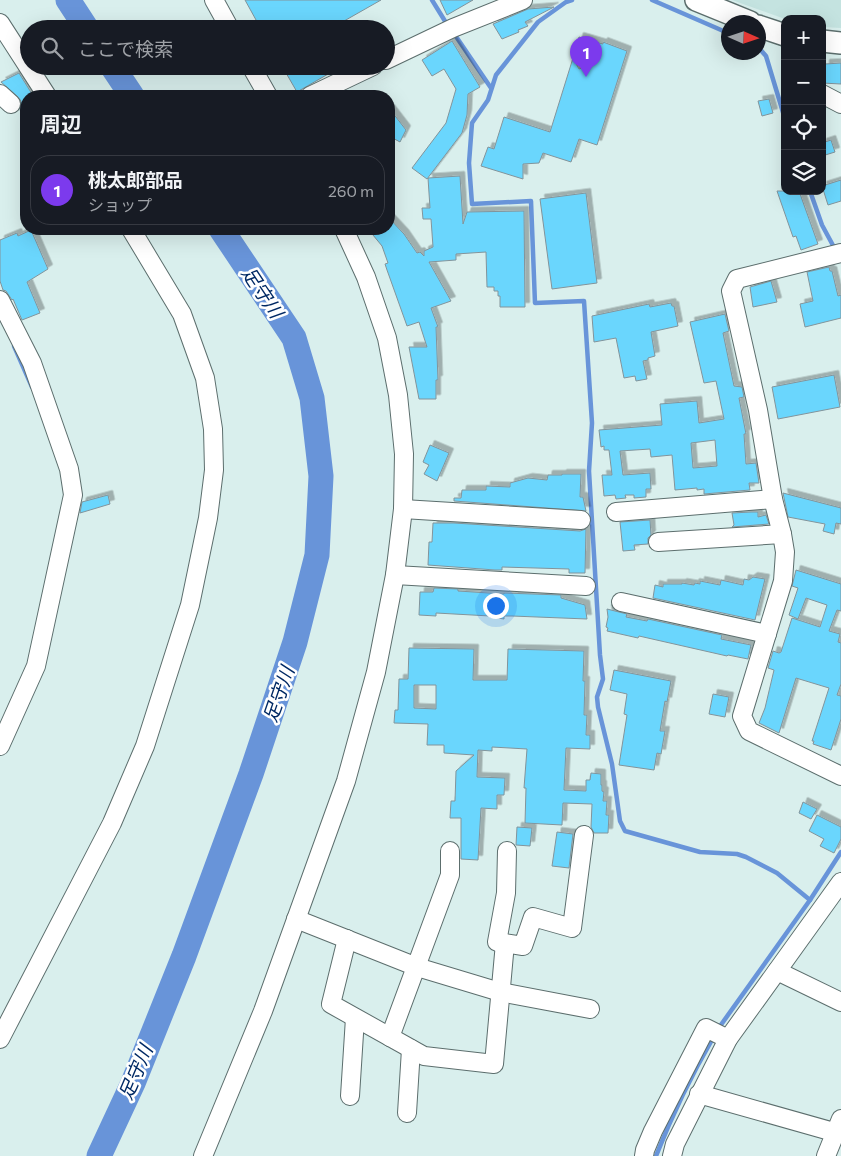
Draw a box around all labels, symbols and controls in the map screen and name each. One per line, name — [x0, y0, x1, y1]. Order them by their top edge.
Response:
north arrow — [721, 15, 766, 60]
map controls — [781, 15, 826, 195]
button: + — [781, 15, 826, 60]
search box — [20, 20, 395, 75]
icon: search — [38, 34, 66, 62]
pin: 1 — [570, 36, 602, 77]
text: ここで検索 — [78, 37, 173, 60]
button: − — [781, 60, 826, 105]
button: locate — [781, 105, 826, 150]
text: 周辺 — [40, 111, 82, 136]
button: layers — [781, 150, 826, 195]
text: 桃太郎部品 — [88, 168, 183, 191]
text: 1 — [53, 181, 61, 200]
text: 260 m — [328, 181, 374, 200]
text: ショップ — [88, 195, 152, 214]
water label: 足守川 — [238, 262, 290, 324]
your location — [483, 593, 509, 619]
water label: 足守川 — [258, 661, 299, 725]
water label: 足守川 — [113, 1039, 158, 1103]

